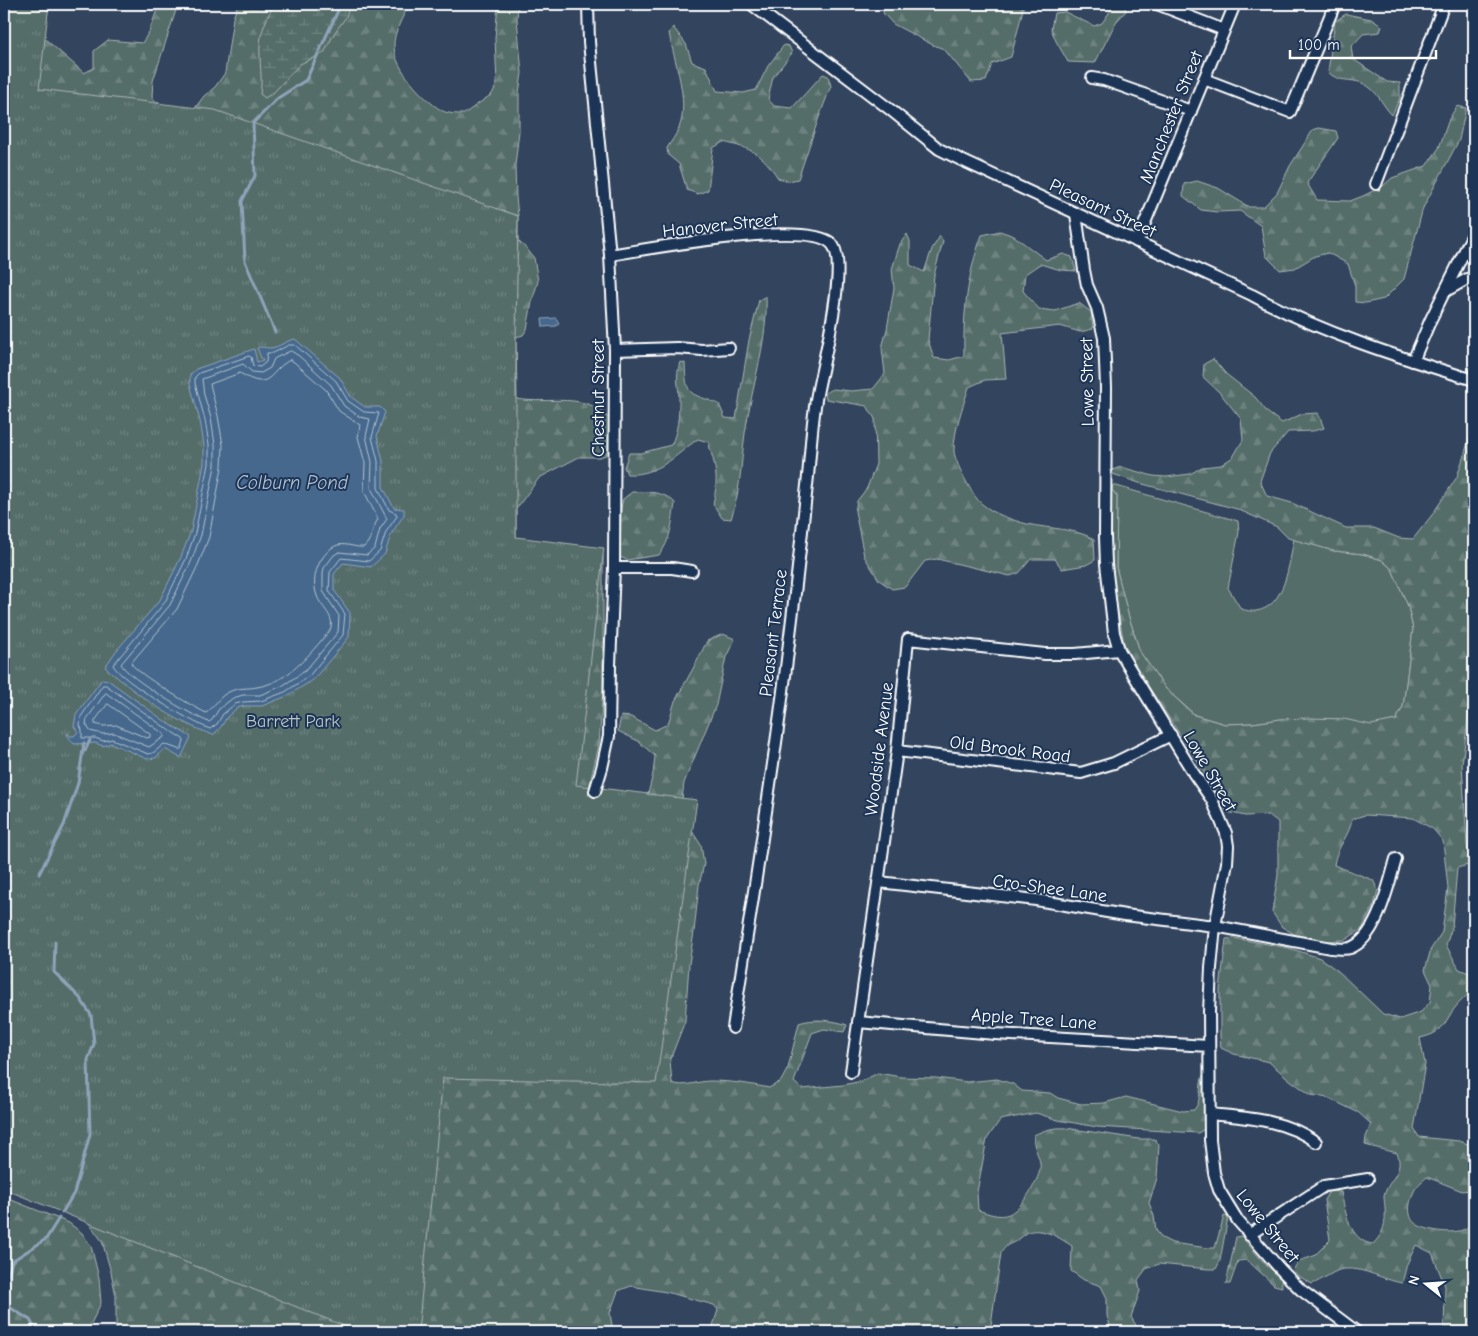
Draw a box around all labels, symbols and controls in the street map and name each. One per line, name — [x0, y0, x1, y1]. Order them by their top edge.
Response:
scale bar — [1290, 28, 1437, 60]
text: 100 m — [1298, 36, 1340, 54]
street label: Manchester Street — [1135, 47, 1208, 187]
street label: Pleasant Street — [1046, 175, 1160, 243]
street label: Hanover Street — [661, 209, 780, 242]
street label: Lowe Street — [1076, 337, 1099, 426]
street label: Chestnut Street — [588, 338, 609, 457]
water label: Colburn Pond — [236, 472, 349, 494]
street label: Pleasant Terrace — [755, 568, 792, 698]
street label: Woodside Avenue — [861, 681, 898, 817]
park label: Barrett Park — [246, 711, 340, 732]
street label: Lowe Street — [1178, 728, 1241, 816]
street label: Old Brook Road — [948, 732, 1072, 767]
street label: Cro-Shee Lane — [991, 870, 1108, 907]
street label: Apple Tree Lane — [971, 1005, 1097, 1034]
street label: Lowe Street — [1232, 1185, 1304, 1268]
north arrow — [1400, 1258, 1450, 1308]
text: N — [1405, 1273, 1424, 1287]

